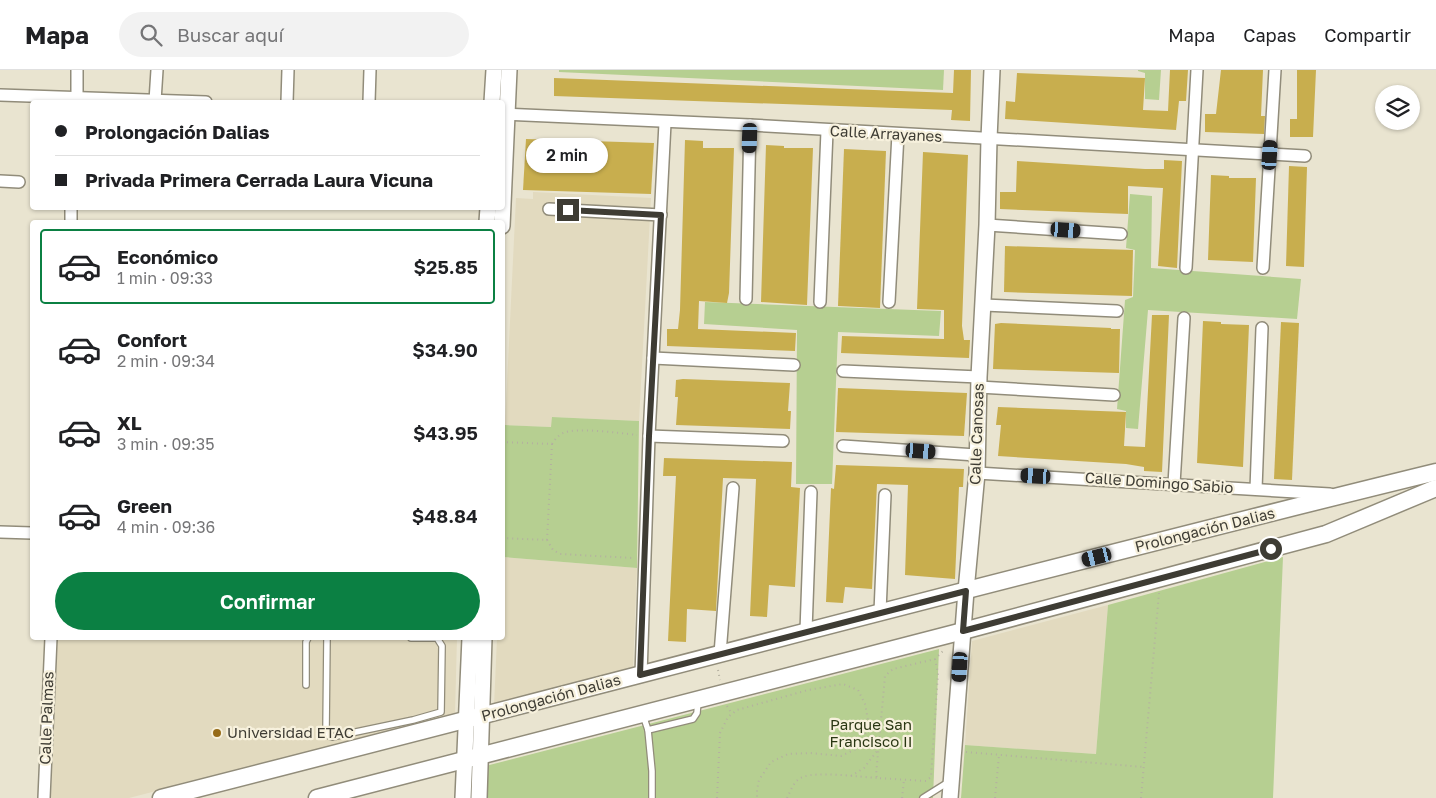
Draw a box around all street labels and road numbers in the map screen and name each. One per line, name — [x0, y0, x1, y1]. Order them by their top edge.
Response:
street label: Calle Arrayanes — [829, 121, 943, 145]
street label: Calle Canosas — [965, 383, 987, 485]
street label: Calle Domingo Sabio — [1084, 468, 1234, 496]
street label: Prolongación Dalias — [1133, 503, 1277, 555]
street label: Prolongación Dalias — [479, 670, 622, 724]
street label: Calle Palmas — [35, 671, 57, 765]

